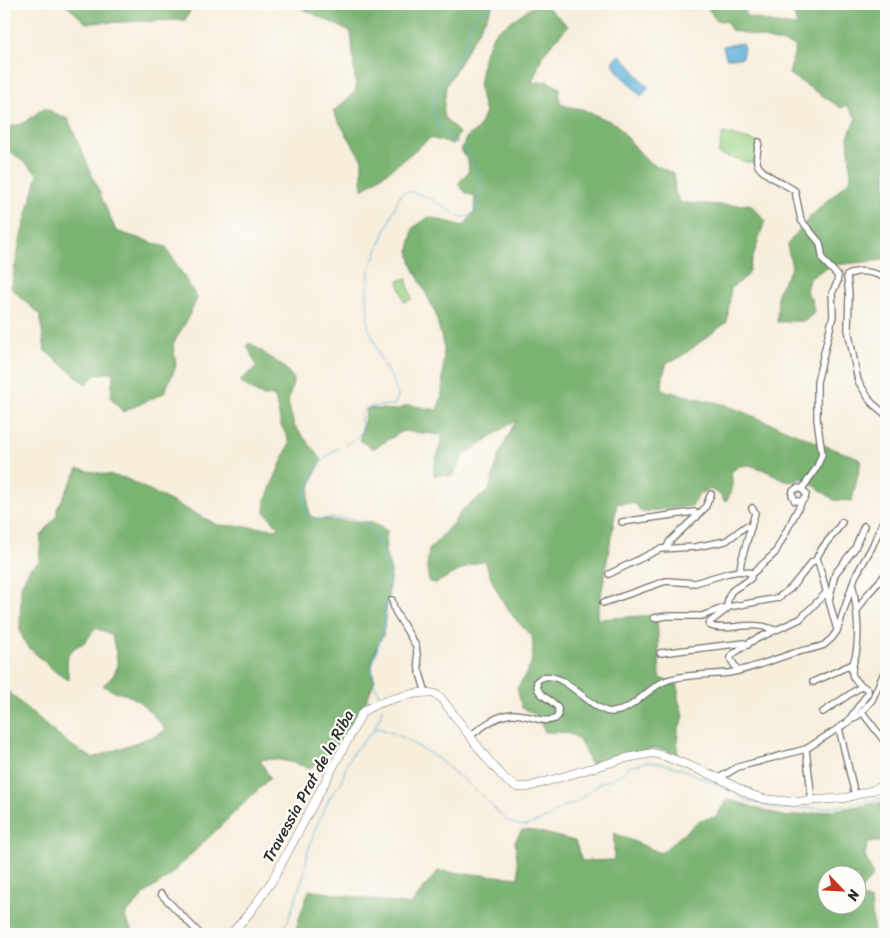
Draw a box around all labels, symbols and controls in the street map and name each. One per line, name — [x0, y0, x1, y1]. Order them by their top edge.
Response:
street label: Travessia Prat de la Riba — [254, 704, 362, 868]
north arrow — [818, 866, 868, 916]
text: N — [840, 885, 867, 905]

